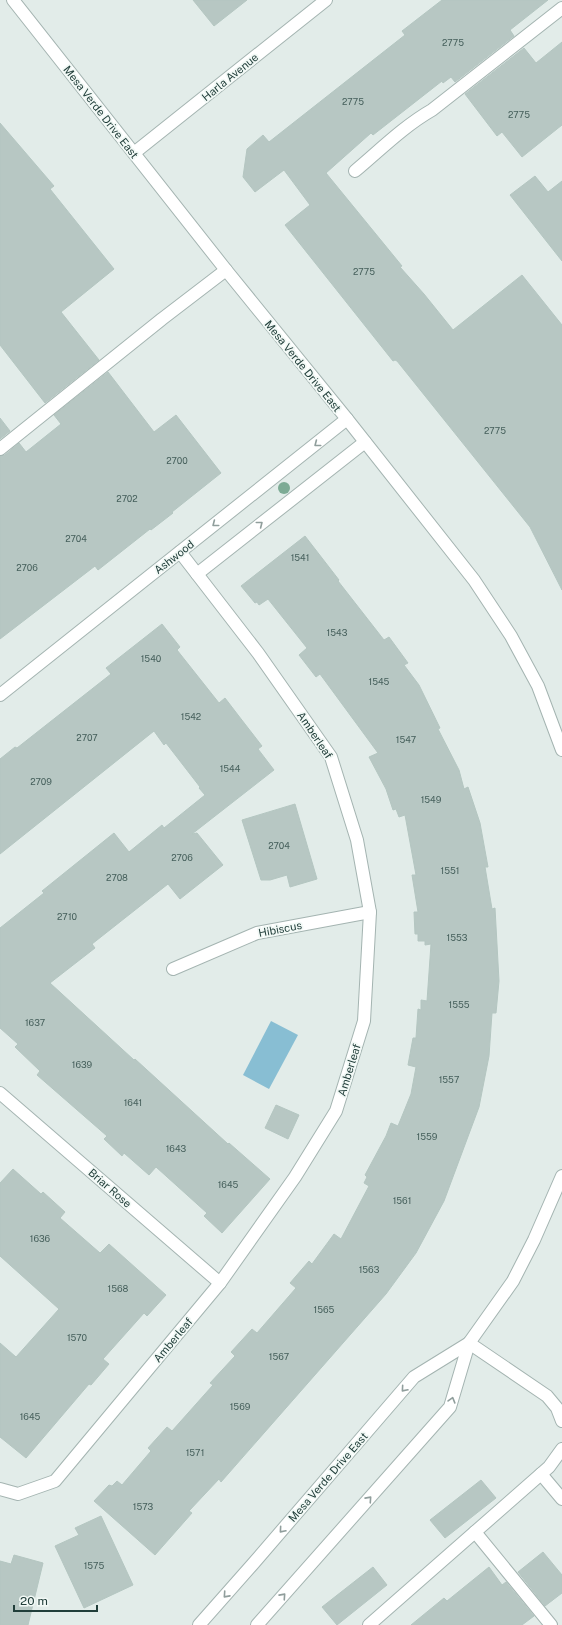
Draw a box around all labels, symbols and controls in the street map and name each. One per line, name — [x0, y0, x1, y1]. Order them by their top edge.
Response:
house number: 2775 — [442, 37, 464, 48]
street label: Harla Avenue — [200, 51, 260, 103]
street label: Mesa Verde Drive East — [61, 63, 141, 161]
house number: 2775 — [342, 96, 364, 107]
house number: 2775 — [508, 109, 530, 120]
house number: 2775 — [353, 266, 375, 277]
street label: Mesa Verde Drive East — [262, 318, 344, 414]
house number: 2775 — [484, 425, 506, 436]
one-way arrow — [314, 439, 321, 446]
house number: 2700 — [166, 455, 188, 466]
house number: 2702 — [116, 493, 138, 504]
one-way arrow — [212, 520, 219, 527]
one-way arrow — [256, 522, 263, 529]
house number: 2704 — [65, 533, 87, 544]
street label: Ashwood — [152, 538, 196, 576]
house number: 1541 — [291, 552, 309, 563]
house number: 2706 — [16, 562, 38, 573]
house number: 1543 — [327, 627, 348, 638]
house number: 1540 — [141, 653, 162, 664]
house number: 1545 — [369, 676, 390, 687]
street label: Amberleaf — [295, 709, 335, 761]
house number: 1542 — [181, 711, 201, 722]
house number: 2707 — [76, 732, 98, 743]
house number: 1547 — [396, 734, 416, 745]
house number: 1544 — [220, 763, 241, 774]
house number: 2709 — [30, 776, 52, 787]
house number: 1549 — [421, 794, 442, 805]
house number: 2704 — [268, 840, 290, 851]
house number: 2706 — [171, 852, 193, 863]
house number: 1551 — [441, 865, 459, 876]
house number: 2708 — [106, 872, 128, 883]
house number: 2710 — [57, 911, 78, 922]
street label: Hibiscus — [257, 919, 303, 939]
house number: 1553 — [447, 932, 468, 943]
house number: 1555 — [449, 999, 470, 1010]
house number: 1637 — [25, 1017, 45, 1028]
street label: Amberleaf — [335, 1042, 363, 1098]
house number: 1639 — [72, 1059, 93, 1070]
house number: 1557 — [439, 1074, 459, 1085]
house number: 1641 — [124, 1097, 142, 1108]
house number: 1559 — [417, 1131, 438, 1142]
house number: 1643 — [166, 1143, 187, 1154]
street label: Briar Rose — [86, 1166, 134, 1210]
house number: 1645 — [218, 1179, 239, 1190]
house number: 1561 — [393, 1195, 411, 1206]
house number: 1636 — [30, 1233, 51, 1244]
house number: 1563 — [359, 1264, 380, 1275]
house number: 1568 — [108, 1283, 129, 1294]
house number: 1565 — [314, 1304, 335, 1315]
street label: Amberleaf — [151, 1315, 195, 1365]
house number: 1570 — [67, 1332, 88, 1343]
house number: 1567 — [269, 1351, 289, 1362]
one-way arrow — [401, 1385, 408, 1392]
one-way arrow — [447, 1397, 456, 1404]
house number: 1569 — [230, 1401, 251, 1412]
house number: 1645 — [20, 1411, 41, 1422]
street label: Mesa Verde Drive East — [286, 1430, 370, 1524]
house number: 1571 — [186, 1447, 204, 1458]
one-way arrow — [364, 1496, 371, 1503]
house number: 1573 — [133, 1501, 153, 1512]
one-way arrow — [280, 1526, 287, 1533]
house number: 1575 — [84, 1560, 105, 1571]
scale bar — [14, 1587, 97, 1613]
one-way arrow — [224, 1590, 231, 1597]
one-way arrow — [278, 1593, 285, 1601]
text: 20 m — [20, 1594, 48, 1608]

